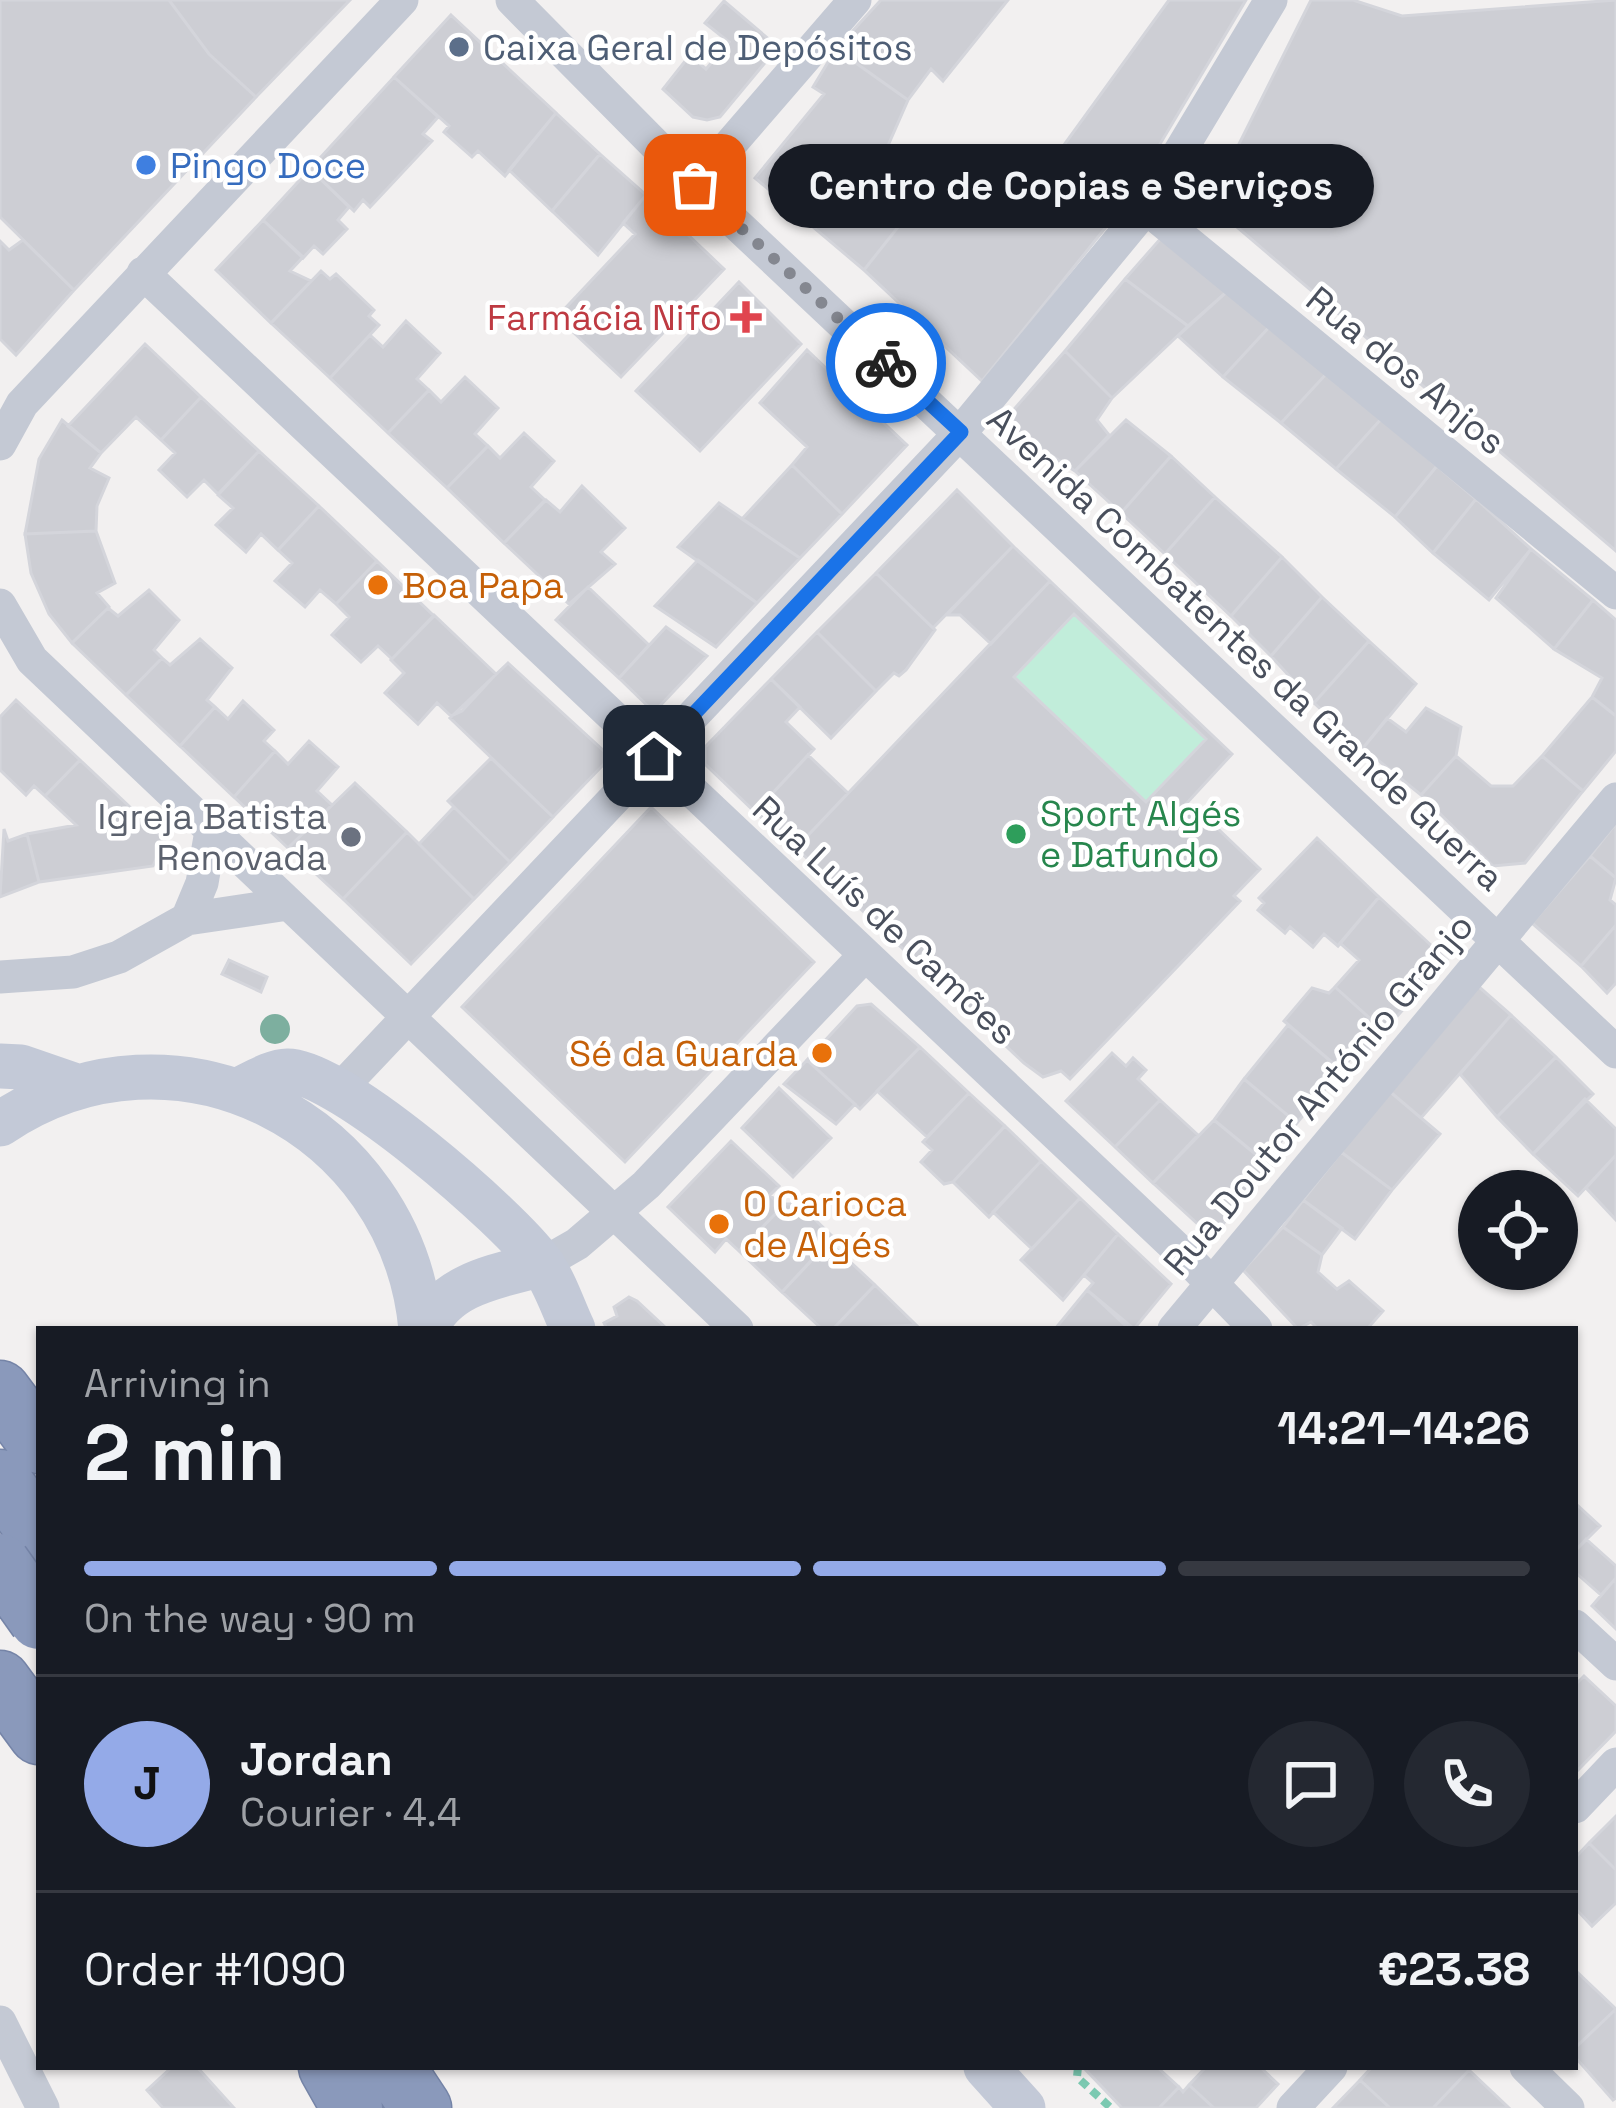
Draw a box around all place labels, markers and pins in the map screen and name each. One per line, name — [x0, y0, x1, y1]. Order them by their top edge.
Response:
place label: Caixa Geral de Depósitos — [483, 25, 913, 71]
marker: Caixa Geral de Depósitos — [446, 34, 472, 60]
pin — [644, 134, 746, 236]
place label: Pingo Doce — [170, 143, 366, 189]
callout: Centro de Copias e Serviços — [767, 143, 1373, 227]
marker: Pingo Doce — [133, 152, 159, 178]
place label: Farmácia Nifo — [487, 295, 722, 341]
marker: Farmácia Nifo — [733, 304, 759, 330]
place label: Boa Papa — [402, 563, 564, 609]
marker: Boa Papa — [365, 572, 391, 598]
pin — [603, 705, 705, 807]
place label: Sport Algés e Dafundo — [1040, 791, 1241, 878]
place label: Igreja Batista Renovada — [98, 794, 327, 881]
marker: Sport Algés e Dafundo — [1003, 821, 1029, 847]
marker: Igreja Batista Renovada — [338, 824, 364, 850]
place label: Sé da Guarda — [569, 1031, 798, 1077]
marker: Sé da Guarda — [809, 1040, 835, 1066]
place label: O Carioca de Algés — [743, 1181, 907, 1268]
marker: O Carioca de Algés — [706, 1211, 732, 1237]

